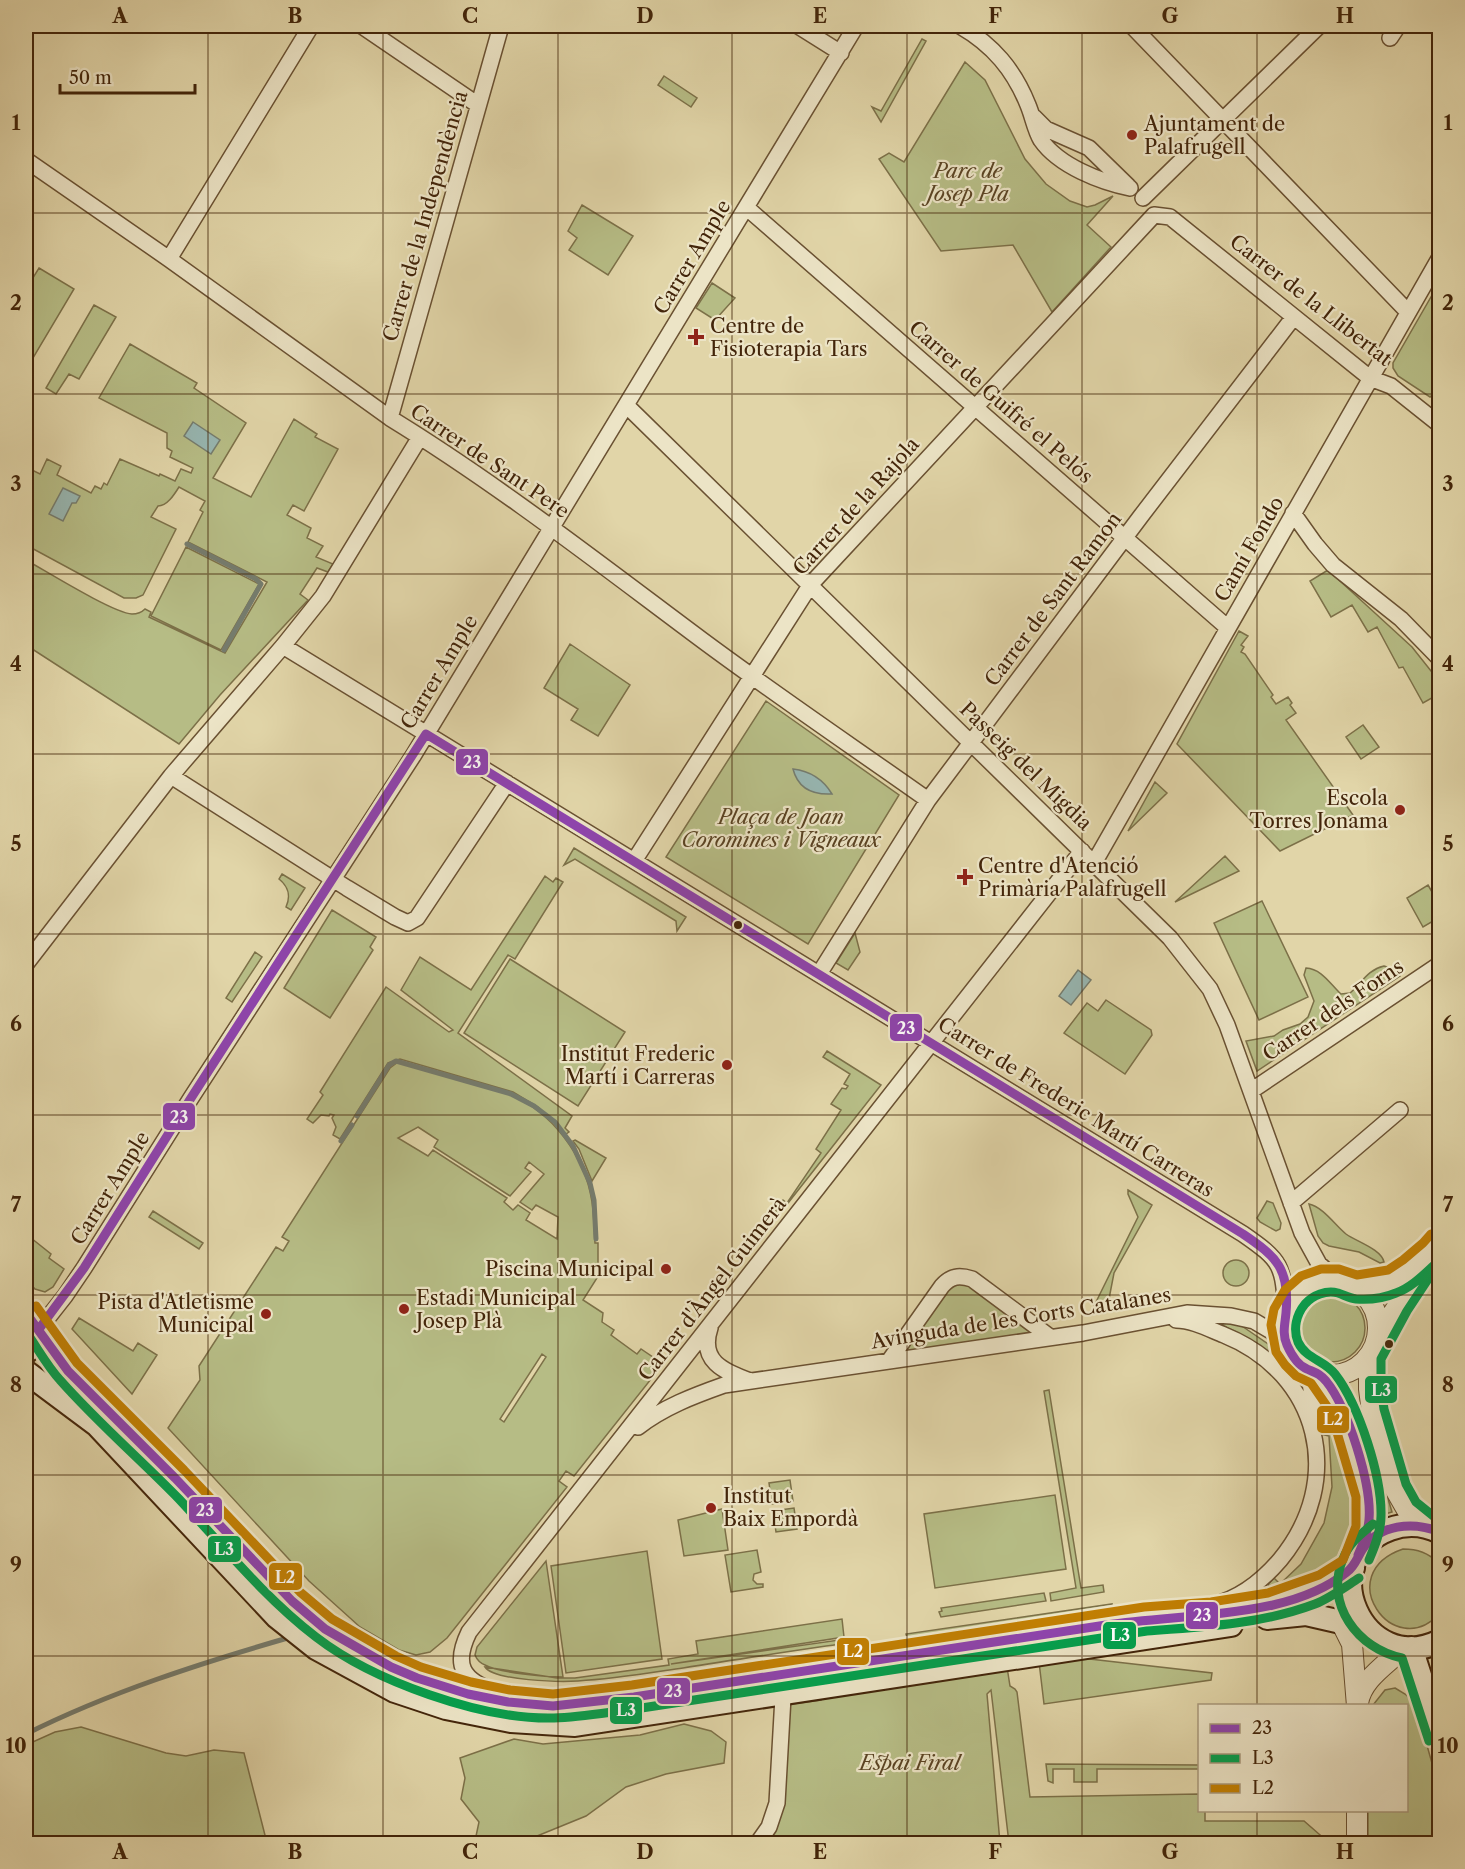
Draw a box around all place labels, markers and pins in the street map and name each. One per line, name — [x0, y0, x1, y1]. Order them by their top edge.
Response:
place label: Ajuntament de Palafrugell — [1143, 112, 1285, 159]
marker: Ajuntament de Palafrugell — [1125, 128, 1139, 142]
place label: Centre de Fisioterapia Tars — [710, 314, 868, 361]
marker: Centre de Fisioterapia Tars — [687, 328, 705, 346]
place label: Escola Torres Jonama — [1250, 786, 1388, 833]
marker: Escola Torres Jonama — [1393, 803, 1407, 817]
place label: Centre d'Atenció Primària Palafrugell — [978, 854, 1166, 901]
marker: Centre d'Atenció Primària Palafrugell — [956, 868, 974, 886]
unlabelled marker — [732, 919, 744, 931]
place label: Institut Frederic Martí i Carreras — [561, 1042, 715, 1089]
marker: Institut Frederic Martí i Carreras — [720, 1058, 734, 1072]
place label: Piscina Municipal — [485, 1257, 654, 1281]
marker: Piscina Municipal — [659, 1262, 673, 1276]
place label: Estadi Municipal Josep Plà — [413, 1286, 576, 1333]
place label: Pista d'Atletisme Municipal — [98, 1290, 254, 1337]
marker: Estadi Municipal Josep Plà — [397, 1302, 411, 1316]
marker: Pista d'Atletisme Municipal — [259, 1307, 273, 1321]
unlabelled marker — [1383, 1338, 1395, 1350]
place label: Institut Baix Empordà — [723, 1484, 859, 1531]
marker: Institut Baix Empordà — [704, 1501, 718, 1515]

